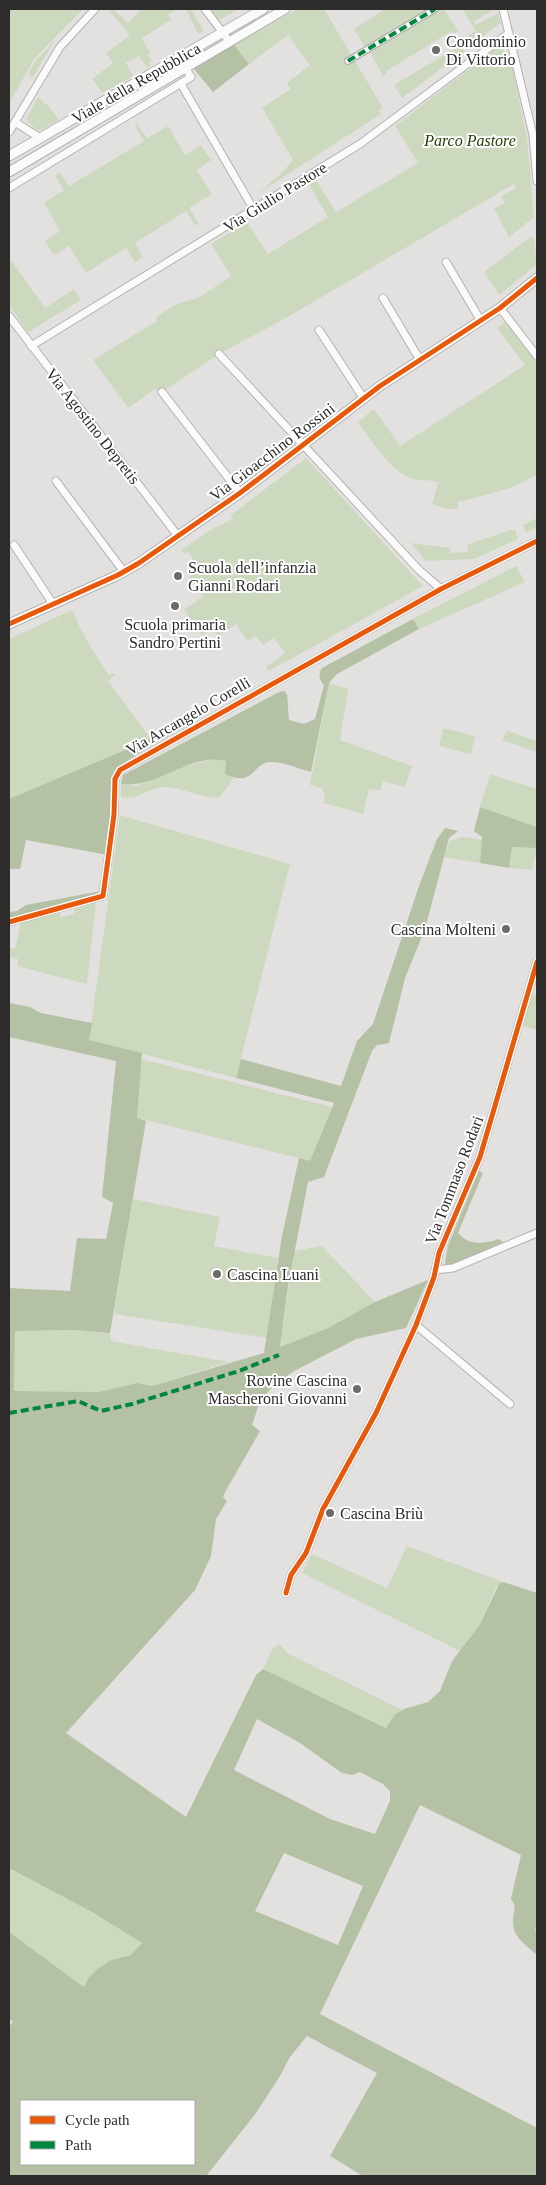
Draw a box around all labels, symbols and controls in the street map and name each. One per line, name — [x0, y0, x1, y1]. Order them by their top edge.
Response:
place label: Condominio Di Vittorio — [446, 33, 526, 68]
street label: Viale della Repubblica — [69, 39, 204, 128]
marker: Condominio Di Vittorio — [430, 44, 442, 56]
park label: Parco Pastore — [423, 132, 516, 149]
street label: Via Giulio Pastore — [220, 158, 330, 236]
street label: Via Agostino Depretis — [42, 365, 143, 488]
street label: Via Gioacchino Rossini — [206, 399, 338, 504]
place label: Scuola dell’infanzia Gianni Rodari — [188, 559, 316, 594]
marker: Scuola dell’infanzia Gianni Rodari — [172, 570, 184, 582]
marker: Scuola primaria Sandro Pertini — [169, 600, 181, 612]
place label: Scuola primaria Sandro Pertini — [124, 616, 226, 651]
street label: Via Arcangelo Corelli — [123, 673, 254, 759]
place label: Cascina Molteni — [391, 921, 497, 938]
marker: Cascina Molteni — [500, 923, 512, 935]
street label: Via Tommaso Rodari — [422, 1113, 487, 1247]
place label: Cascina Luani — [227, 1266, 320, 1283]
marker: Cascina Luani — [211, 1268, 223, 1280]
place label: Rovine Cascina Mascheroni Giovanni — [208, 1372, 348, 1407]
marker: Rovine Cascina Mascheroni Giovanni — [351, 1383, 363, 1395]
place label: Cascina Briù — [340, 1505, 423, 1522]
marker: Cascina Briù — [324, 1507, 336, 1519]
legend — [20, 2100, 195, 2165]
text: Cycle path — [65, 2112, 130, 2128]
text: Path — [65, 2137, 92, 2153]

